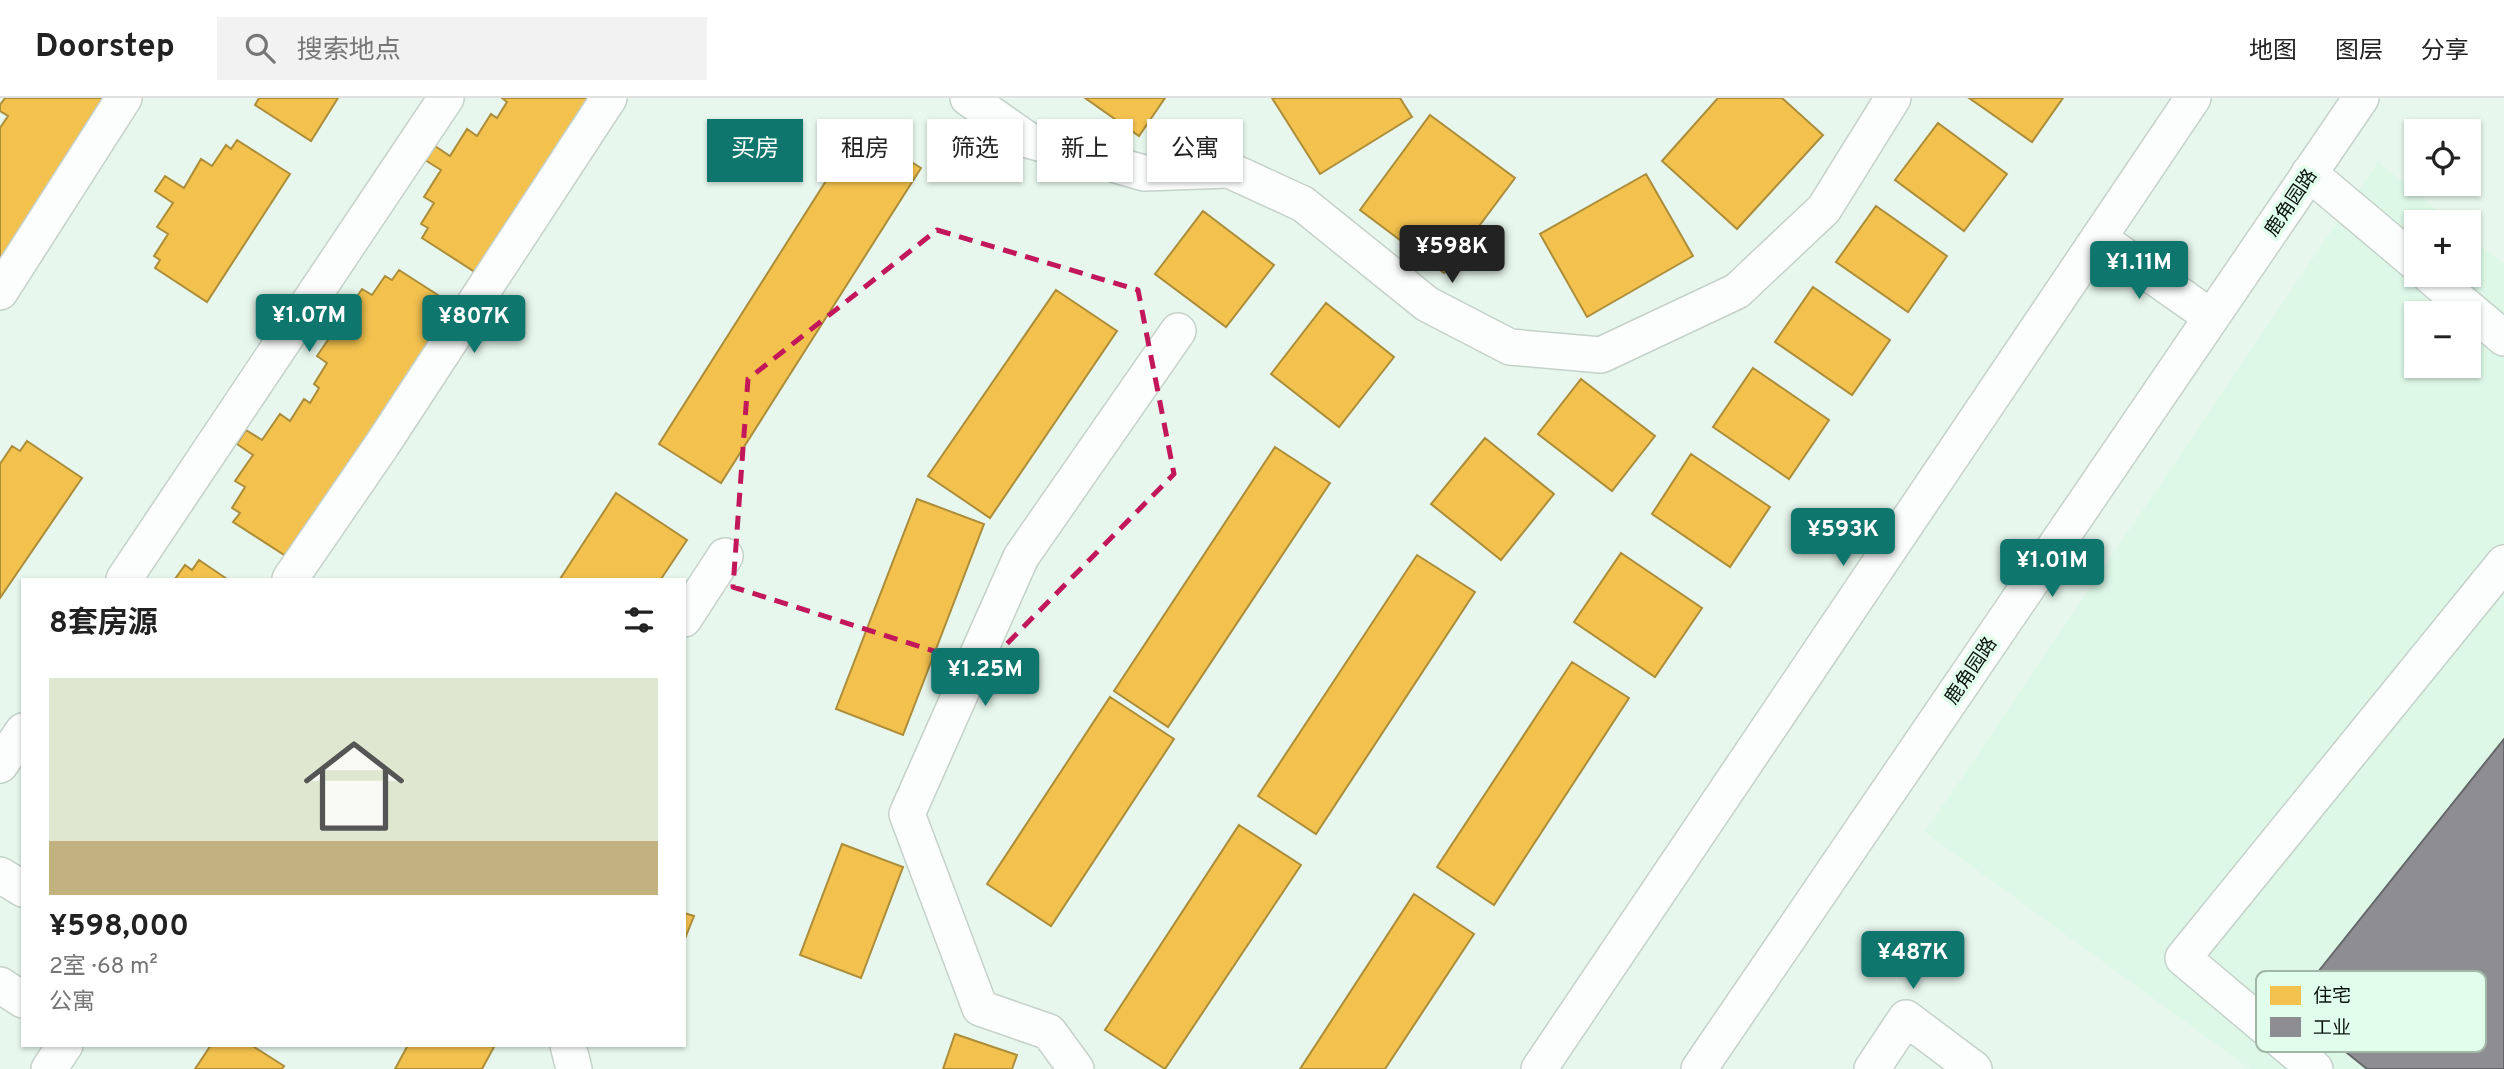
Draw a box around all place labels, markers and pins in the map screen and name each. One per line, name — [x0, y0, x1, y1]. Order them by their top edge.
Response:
pin: ¥598K — [1403, 226, 1501, 285]
pin: ¥1.11M — [2082, 242, 2196, 301]
pin: ¥1.07M — [252, 294, 366, 354]
pin: ¥807K — [425, 296, 523, 355]
pin: ¥593K — [1794, 508, 1892, 568]
pin: ¥1.01M — [1995, 540, 2109, 599]
pin: ¥1.25M — [928, 648, 1042, 708]
pin: ¥487K — [1864, 932, 1962, 991]

